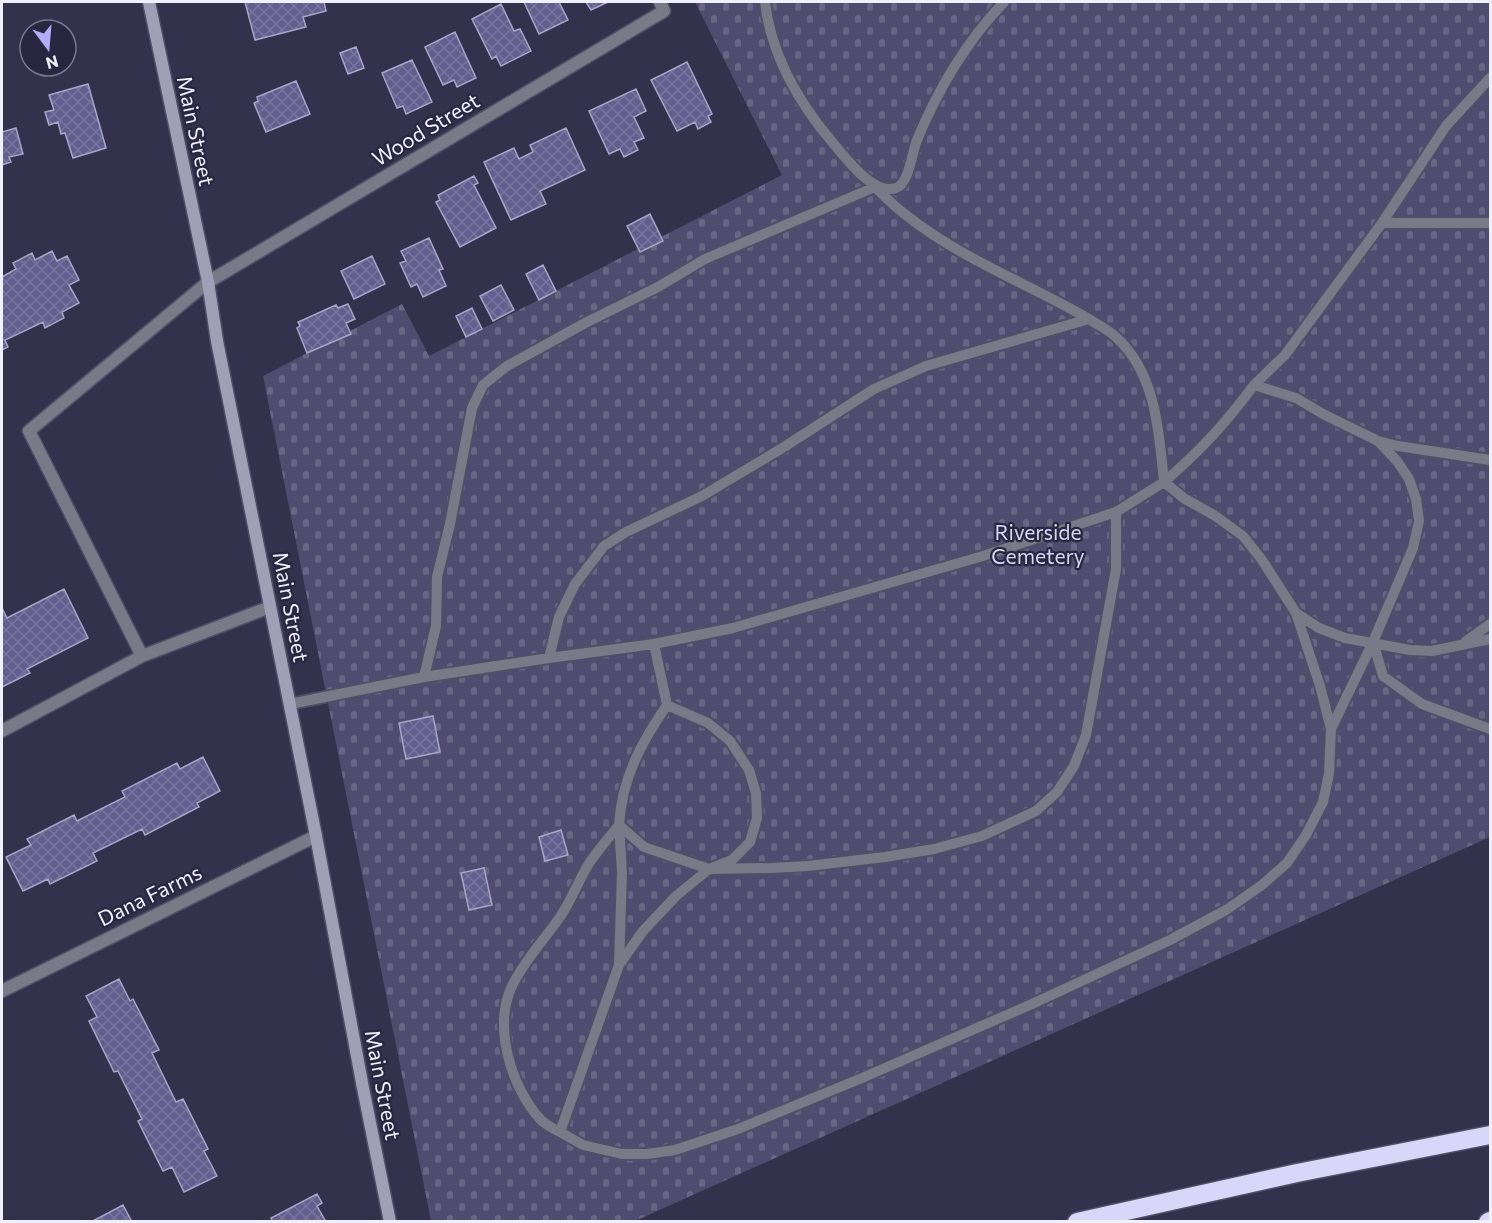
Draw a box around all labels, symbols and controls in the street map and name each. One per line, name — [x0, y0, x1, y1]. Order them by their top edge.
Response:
north arrow — [18, 18, 78, 78]
text: N — [44, 52, 61, 74]
street label: Main Street — [173, 73, 220, 188]
street label: Wood Street — [367, 87, 483, 170]
park label: Riverside Cemetery — [991, 519, 1085, 568]
street label: Main Street — [269, 550, 314, 664]
street label: Dana Farms — [93, 859, 205, 931]
street label: Main Street — [361, 1028, 406, 1142]

